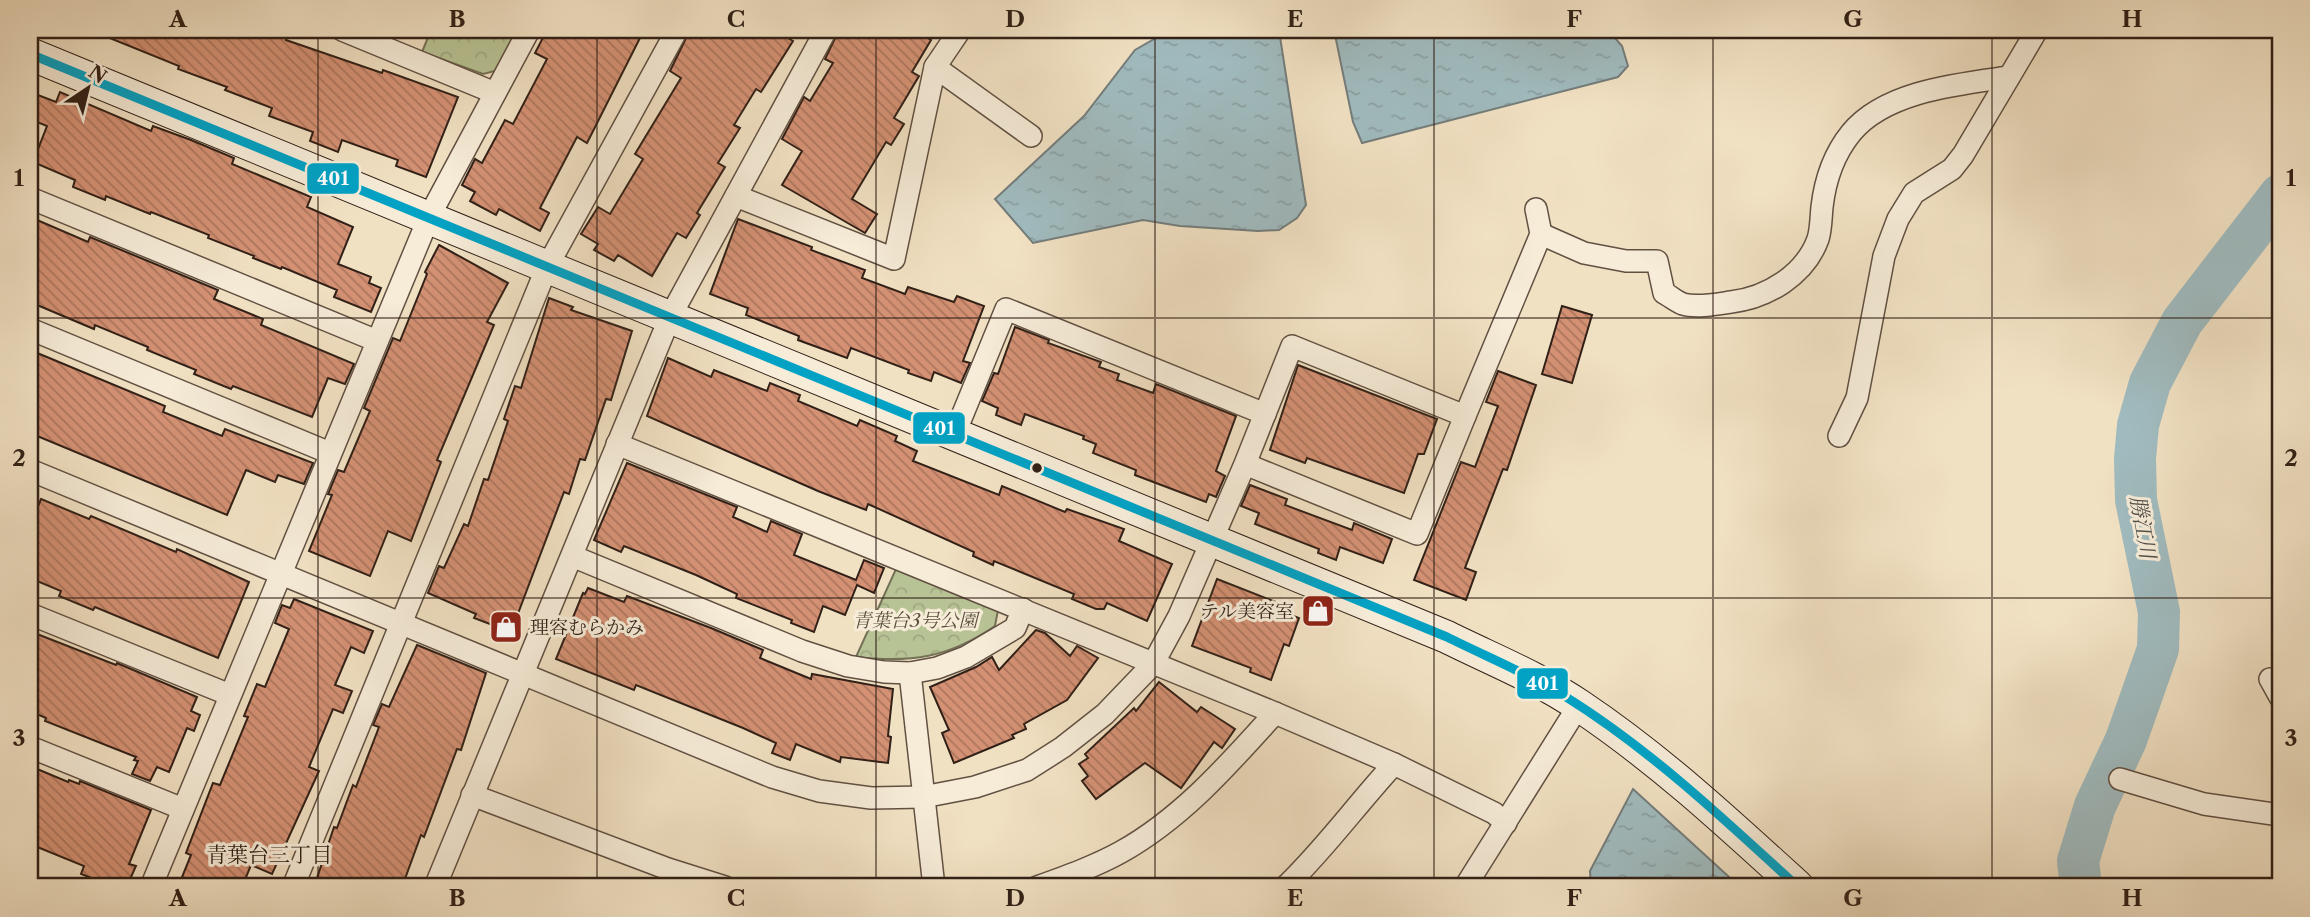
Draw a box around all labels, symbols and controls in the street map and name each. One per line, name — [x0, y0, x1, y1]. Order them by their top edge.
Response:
text: A — [168, 5, 188, 33]
text: B — [448, 5, 466, 33]
text: C — [727, 5, 745, 33]
text: D — [1005, 5, 1025, 33]
text: E — [1287, 5, 1303, 33]
text: F — [1566, 5, 1582, 33]
text: G — [1843, 5, 1863, 33]
text: H — [2122, 5, 2143, 33]
north arrow — [52, 52, 122, 122]
text: N — [84, 60, 111, 89]
line badge: 401 — [306, 162, 360, 195]
text: 1 — [14, 164, 25, 192]
text: 1 — [2286, 164, 2297, 192]
text: 401 — [317, 167, 349, 190]
line badge: 401 — [912, 411, 966, 445]
text: 401 — [923, 417, 955, 440]
text: 2 — [12, 444, 26, 472]
text: 2 — [2284, 444, 2298, 472]
unlabelled marker — [1030, 461, 1044, 475]
water label: 勝江川 — [2125, 494, 2161, 562]
shop icon: テル美容室 — [1299, 592, 1337, 630]
place label: テル美容室 — [1200, 600, 1294, 623]
shop icon: 理容むらかみ — [487, 608, 525, 646]
park label: 青葉台3号公園 — [853, 609, 980, 632]
place label: 理容むらかみ — [530, 616, 644, 639]
line badge: 401 — [1516, 667, 1569, 700]
text: 401 — [1526, 672, 1558, 695]
text: 3 — [13, 724, 26, 752]
text: 3 — [2285, 724, 2298, 752]
district label: 青葉台三丁目 — [206, 842, 332, 867]
text: A — [168, 884, 188, 912]
text: B — [448, 884, 466, 912]
text: C — [727, 884, 745, 912]
text: D — [1005, 884, 1025, 912]
text: E — [1287, 884, 1303, 912]
text: F — [1566, 884, 1582, 912]
text: G — [1843, 884, 1863, 912]
text: H — [2122, 884, 2143, 912]

